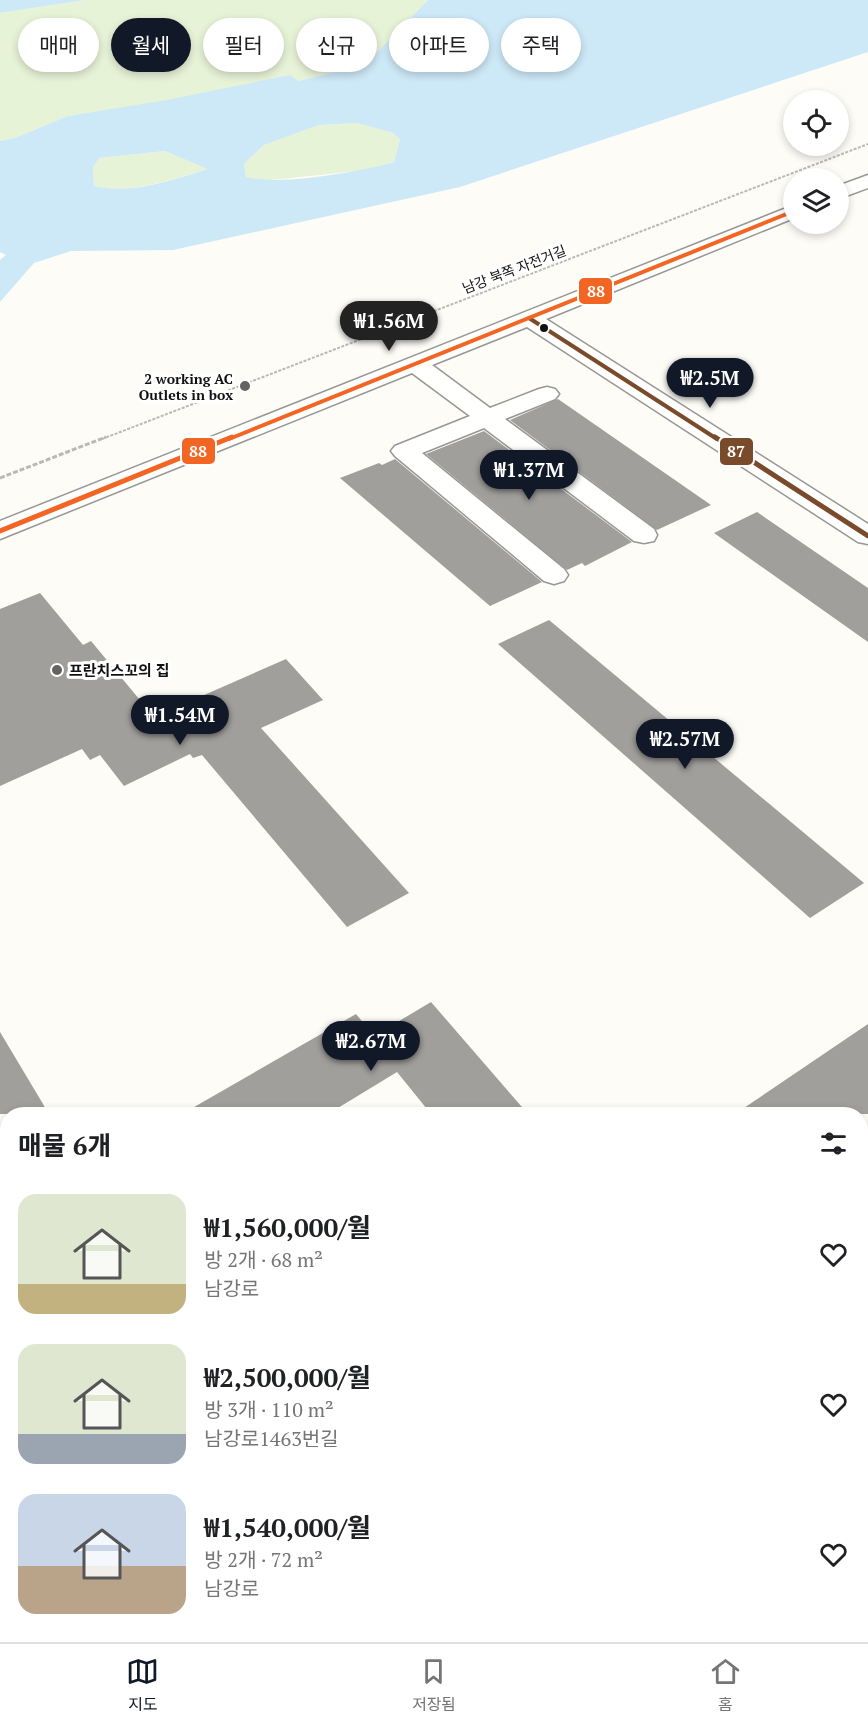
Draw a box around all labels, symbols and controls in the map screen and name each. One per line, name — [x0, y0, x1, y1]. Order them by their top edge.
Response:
chip: 매매 — [18, 18, 99, 72]
chip: 월세 — [111, 18, 191, 72]
chip: 필터 — [203, 18, 284, 72]
chip: 신규 — [296, 18, 377, 72]
chip: 아파트 — [389, 18, 489, 72]
chip: 주택 — [501, 18, 581, 72]
map controls — [783, 90, 849, 234]
button: locate — [783, 90, 849, 156]
button: layers — [783, 168, 849, 234]
street label: 남강 북쪽 자전거길 — [459, 240, 569, 298]
line badge: 88 — [578, 277, 613, 305]
text: 88 — [587, 280, 605, 302]
pin: ₩1.56M — [340, 301, 438, 352]
text: ₩1.56M — [354, 307, 424, 334]
unlabelled marker — [538, 322, 550, 334]
pin: ₩2.5M — [668, 358, 752, 409]
text: ₩2.5M — [681, 364, 739, 391]
place label: 2 working AC Outlets in box — [139, 369, 233, 404]
marker: 2 working AC Outlets in box — [238, 379, 252, 393]
line badge: 88 — [181, 437, 216, 465]
line badge: 87 — [719, 437, 754, 466]
text: 88 — [189, 440, 207, 462]
text: 87 — [727, 440, 745, 462]
pin: ₩1.37M — [480, 450, 578, 501]
text: ₩1.37M — [494, 456, 564, 483]
place label: 프란치스꼬의 집 — [69, 660, 170, 680]
marker: 프란치스꼬의 집 — [50, 663, 64, 677]
pin: ₩1.54M — [131, 695, 229, 746]
text: ₩1.54M — [145, 701, 215, 728]
pin: ₩2.57M — [636, 719, 734, 770]
text: ₩2.57M — [650, 725, 720, 752]
pin: ₩2.67M — [322, 1021, 420, 1072]
text: ₩2.67M — [336, 1027, 406, 1054]
icon: filters — [817, 1127, 850, 1160]
text: 매물 6개 — [18, 1128, 111, 1162]
text: ₩1,560,000/월 — [204, 1210, 371, 1244]
icon: home — [66, 1218, 138, 1290]
icon: heart — [817, 1238, 850, 1271]
text: 방 2개 · 68 m² — [204, 1246, 323, 1273]
text: 남강로 — [204, 1275, 259, 1302]
text: ₩2,500,000/월 — [204, 1360, 371, 1394]
icon: home — [66, 1368, 138, 1440]
icon: heart — [817, 1388, 850, 1421]
text: 방 3개 · 110 m² — [204, 1396, 334, 1423]
text: 남강로1463번길 — [204, 1425, 339, 1452]
text: ₩1,540,000/월 — [204, 1510, 371, 1544]
icon: home — [66, 1518, 138, 1590]
icon: heart — [817, 1538, 850, 1571]
text: 방 2개 · 72 m² — [204, 1546, 323, 1573]
text: 남강로 — [204, 1575, 259, 1602]
tab: 지도 — [126, 1655, 159, 1715]
tab: 저장됨 — [412, 1655, 456, 1715]
tab: 홈 — [709, 1655, 742, 1715]

